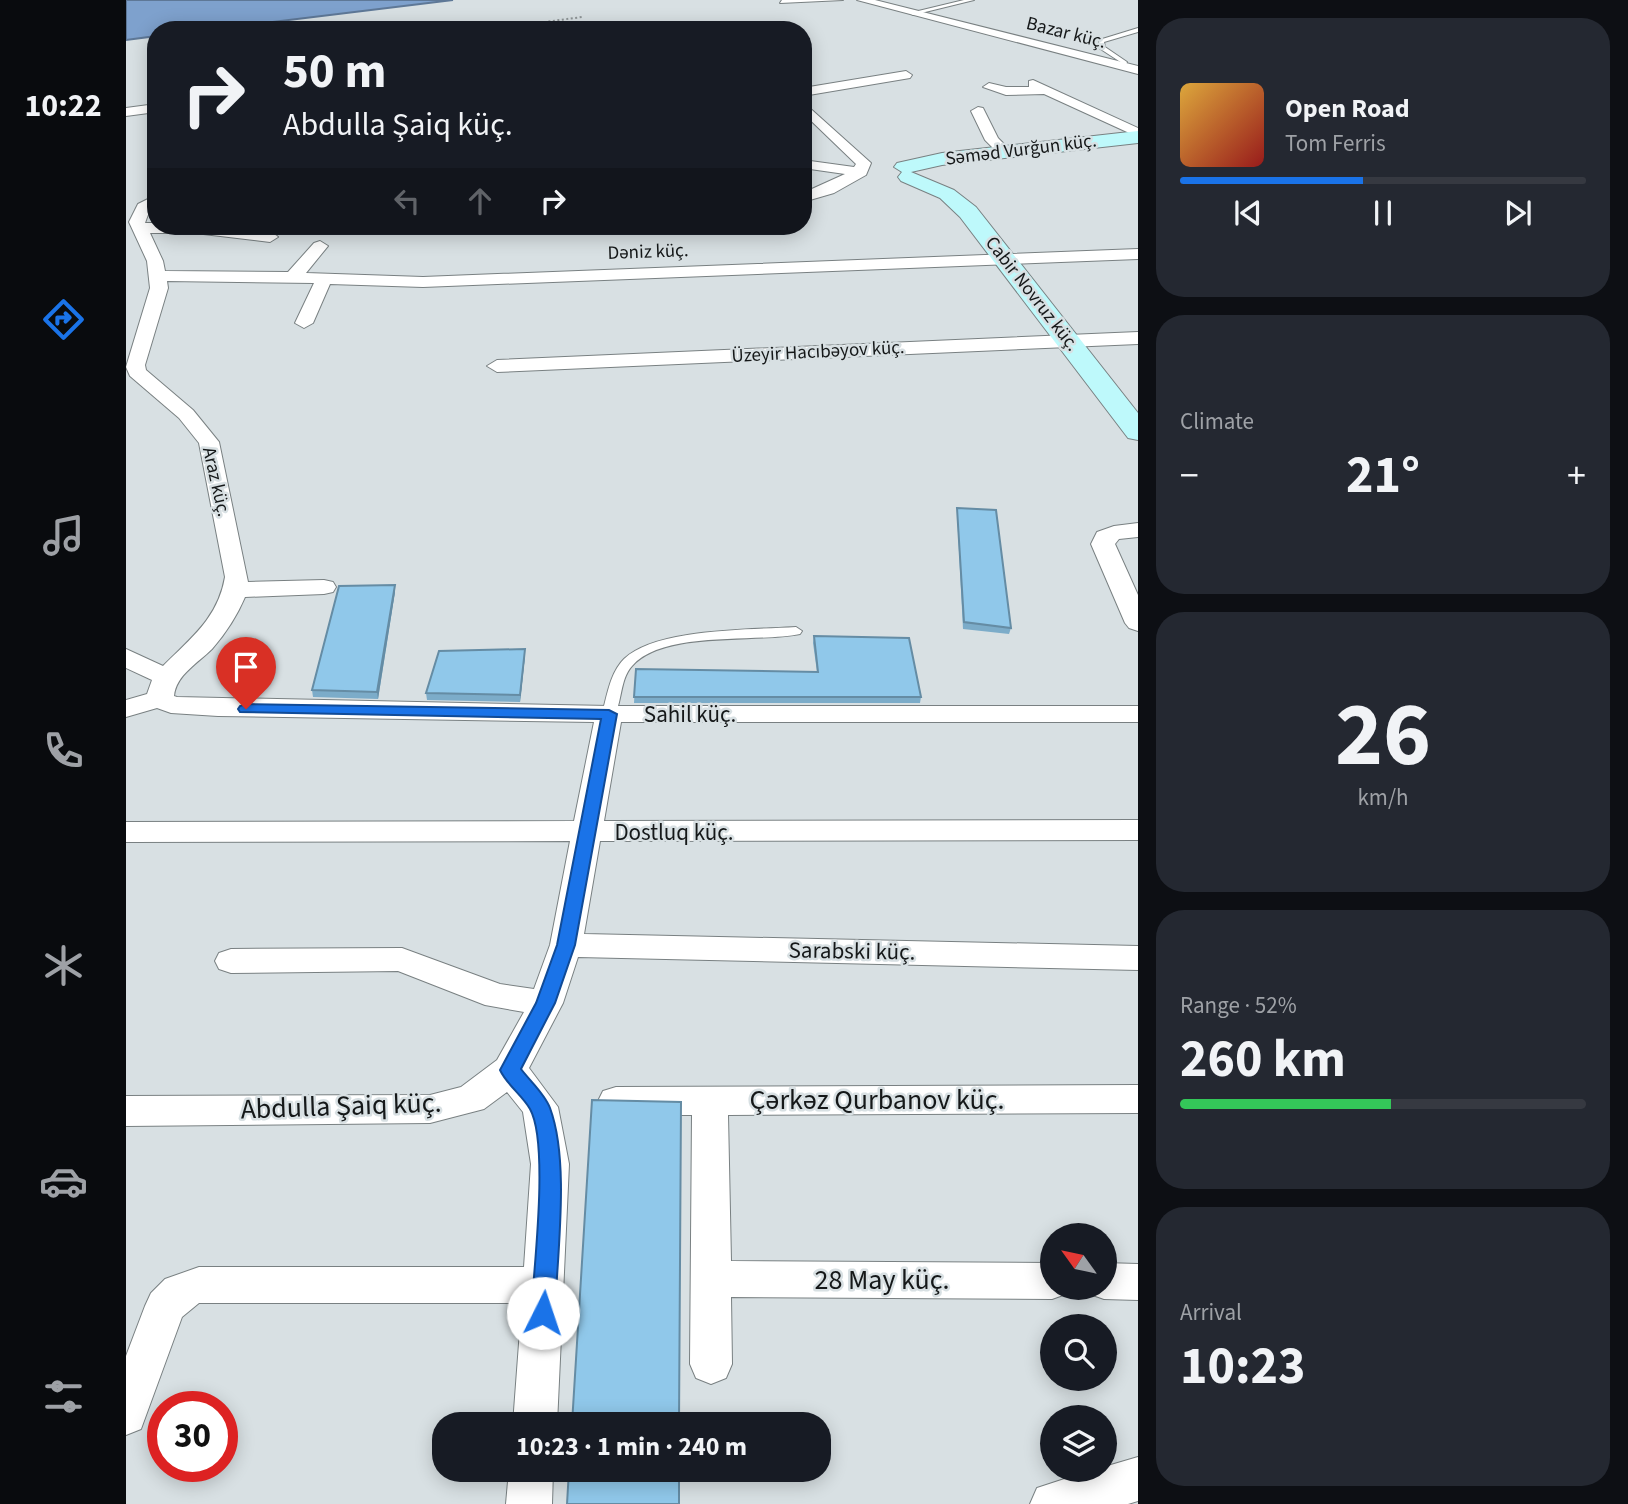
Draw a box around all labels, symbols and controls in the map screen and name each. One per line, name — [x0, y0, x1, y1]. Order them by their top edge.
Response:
street label: Bazar küç. — [1023, 10, 1109, 56]
text: 50 m — [283, 37, 387, 107]
icon: right — [168, 49, 259, 140]
text: 10:22 — [24, 83, 102, 129]
text: Open Road — [1285, 90, 1410, 127]
text: Abdulla Şaiq küç. — [283, 102, 513, 148]
street label: Səməd Vurğun küç. — [944, 127, 1098, 173]
text: Tom Ferris — [1285, 127, 1386, 160]
icon: left — [388, 182, 426, 220]
icon: ahead — [461, 182, 499, 220]
icon: right — [534, 182, 572, 220]
icon: previous — [1229, 194, 1267, 232]
icon: pause — [1364, 194, 1402, 232]
icon: next — [1499, 194, 1537, 232]
street label: Cabir Novruz küç. — [979, 231, 1085, 357]
street label: Dәniz küç. — [607, 237, 689, 267]
icon: directions — [39, 295, 88, 344]
street label: Üzeyir Hacıbəyov küç. — [731, 334, 905, 370]
text: Climate — [1180, 405, 1254, 438]
text: 21° — [1346, 439, 1420, 513]
street label: Araz küç. — [195, 444, 237, 520]
text: − — [1180, 449, 1199, 503]
text: + — [1567, 449, 1586, 503]
icon: music — [39, 511, 88, 560]
pin — [216, 637, 276, 709]
icon: arrive — [227, 648, 265, 686]
text: 26 — [1335, 671, 1431, 800]
street label: Sahil küç. — [644, 698, 736, 731]
icon: phone — [39, 726, 88, 775]
text: km/h — [1357, 781, 1409, 814]
street label: Dostluq küç. — [614, 816, 734, 849]
street label: Sarabski küç. — [788, 933, 916, 969]
icon: climate — [39, 941, 88, 990]
text: Range · 52% — [1180, 989, 1297, 1022]
text: 260 km — [1180, 1023, 1346, 1097]
street label: Çərkəz Qurbanov küç. — [750, 1080, 1004, 1120]
street label: Abdulla Şaiq küç. — [240, 1083, 442, 1129]
icon: car — [39, 1157, 88, 1206]
north arrow — [1040, 1223, 1116, 1300]
map controls — [1040, 1223, 1117, 1482]
street label: 28 May küç. — [814, 1260, 950, 1300]
position arrow — [506, 1276, 580, 1350]
text: Arrival — [1180, 1296, 1242, 1329]
button: search — [1040, 1314, 1117, 1391]
text: 10:23 — [1180, 1330, 1305, 1404]
icon: filters — [39, 1372, 88, 1421]
speed limit sign: 30 — [147, 1391, 238, 1482]
button: layers — [1040, 1405, 1117, 1482]
text: 10:23 · 1 min · 240 m — [516, 1428, 747, 1465]

